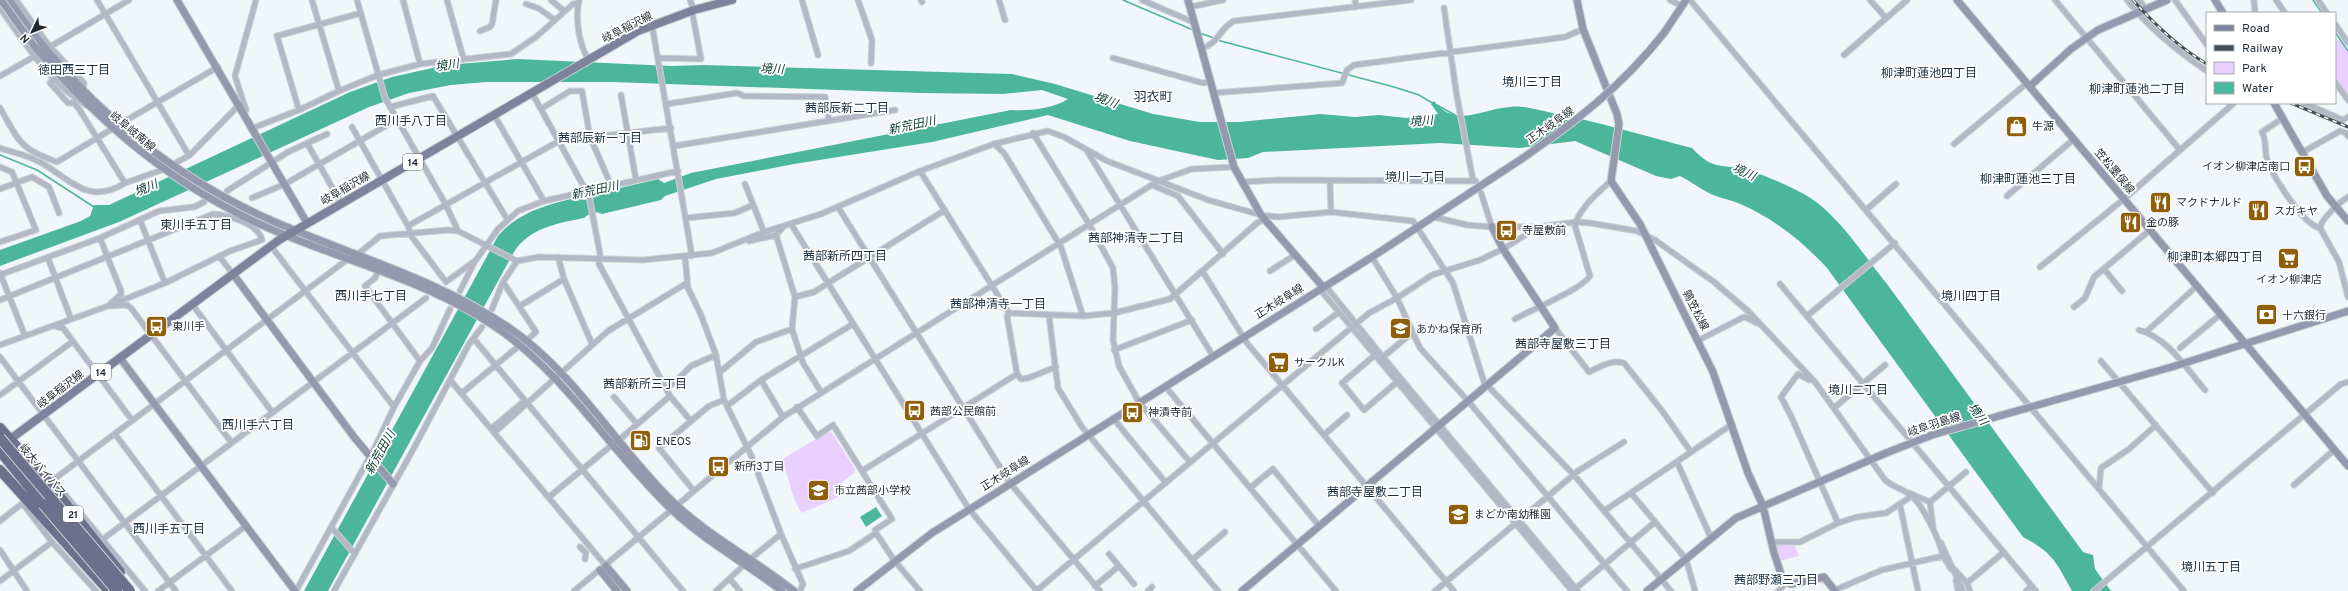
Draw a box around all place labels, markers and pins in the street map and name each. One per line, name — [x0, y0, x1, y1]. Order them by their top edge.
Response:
shop icon: 牛源 — [2003, 113, 2029, 139]
place label: 牛源 — [2032, 120, 2054, 134]
bus stop icon: イオン柳津店南口 — [2292, 153, 2318, 179]
place label: イオン柳津店南口 — [2202, 160, 2290, 174]
restaurant icon: マクドナルド — [2147, 189, 2173, 215]
place label: マクドナルド — [2176, 196, 2242, 210]
restaurant icon: スガキヤ — [2245, 198, 2271, 224]
place label: スガキヤ — [2274, 205, 2318, 219]
restaurant icon: 金の豚 — [2118, 209, 2144, 235]
place label: 金の豚 — [2146, 216, 2179, 230]
bus stop icon: 寺屋敷前 — [1493, 217, 1519, 243]
place label: 寺屋敷前 — [1522, 224, 1566, 238]
supermarket icon: イオン柳津店 — [2276, 246, 2302, 272]
place label: イオン柳津店 — [2256, 273, 2322, 287]
bank icon: 十六銀行 — [2254, 302, 2280, 328]
place label: 十六銀行 — [2282, 309, 2326, 323]
bus stop icon: 東川手 — [143, 313, 169, 339]
school or university icon: あかね保育所 — [1388, 316, 1414, 342]
place label: 東川手 — [172, 320, 205, 334]
place label: あかね保育所 — [1416, 323, 1483, 337]
supermarket icon: サークルK — [1265, 349, 1291, 375]
place label: サークルK — [1294, 356, 1345, 370]
bus stop icon: 茜部公民館前 — [901, 398, 927, 424]
bus stop icon: 神漬寺前 — [1120, 399, 1146, 425]
place label: 茜部公民館前 — [930, 405, 996, 419]
place label: 神漬寺前 — [1148, 406, 1192, 420]
fuel station icon: ENEOS — [628, 428, 654, 454]
place label: ENEOS — [656, 435, 691, 449]
bus stop icon: 新所3丁目 — [706, 453, 732, 479]
place label: 新所3丁目 — [734, 460, 785, 474]
school or university icon: 市立茜部小学校 — [806, 477, 832, 503]
place label: 市立茜部小学校 — [834, 484, 911, 498]
school or university icon: まどか南幼稚園 — [1445, 501, 1471, 527]
place label: まどか南幼稚園 — [1474, 508, 1551, 522]

